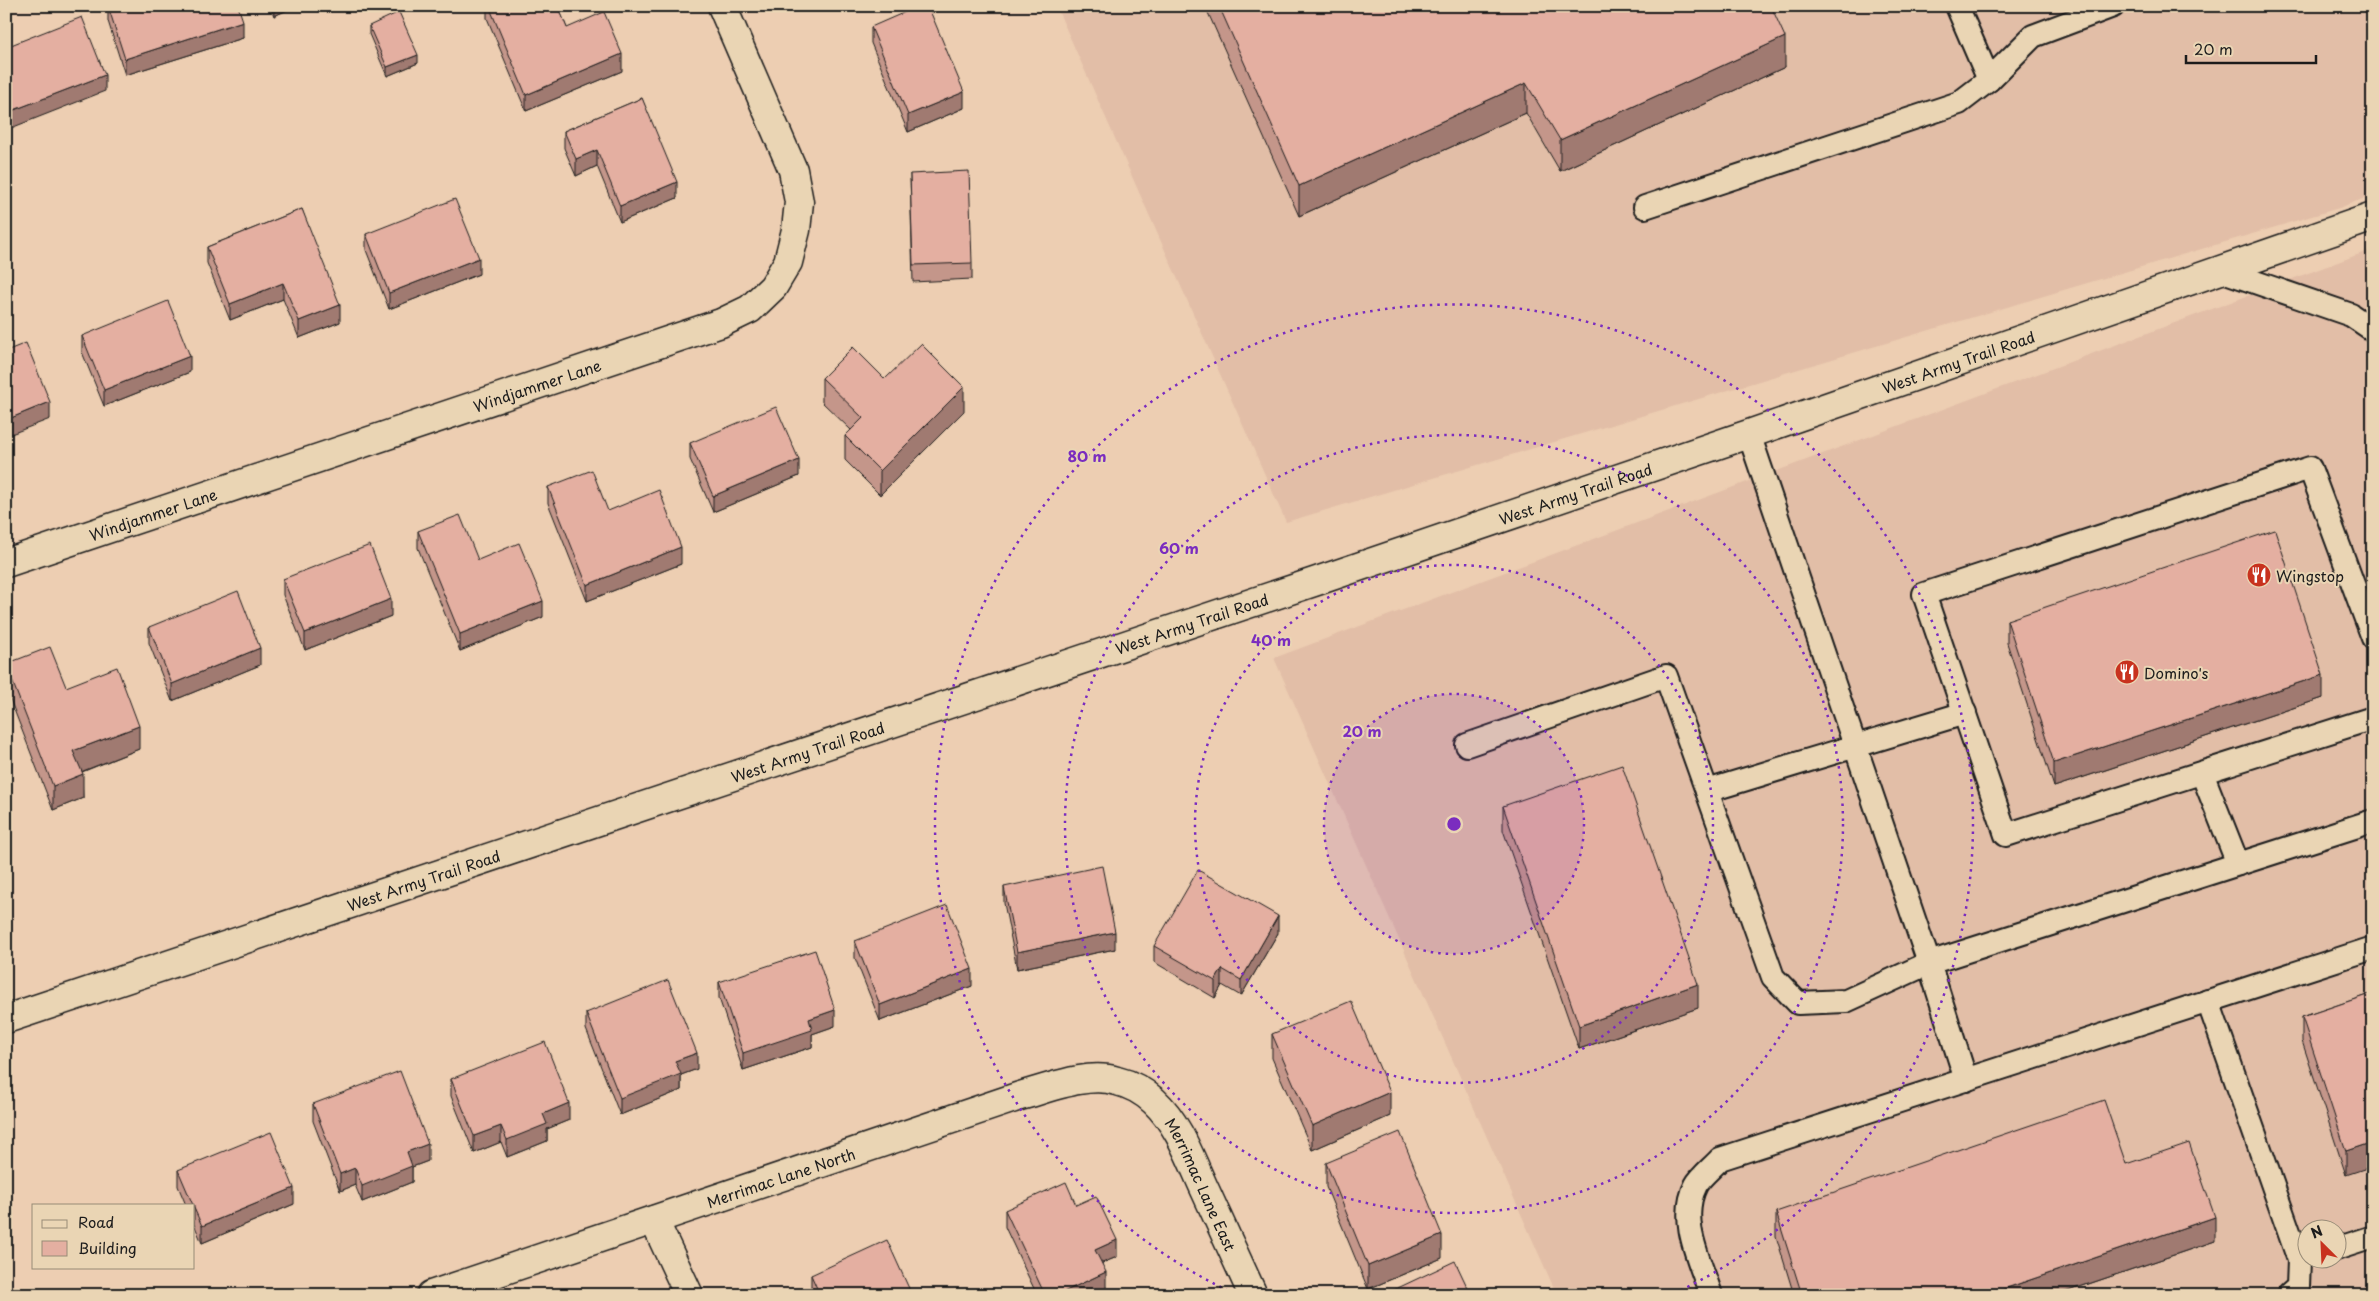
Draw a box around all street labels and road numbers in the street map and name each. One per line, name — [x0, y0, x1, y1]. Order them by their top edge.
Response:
street label: West Army Trail Road — [1879, 324, 2038, 398]
street label: Windjammer Lane — [470, 353, 604, 417]
street label: West Army Trail Road — [1496, 456, 1655, 530]
street label: Windjammer Lane — [86, 481, 220, 546]
street label: West Army Trail Road — [1112, 587, 1271, 659]
street label: West Army Trail Road — [728, 715, 887, 788]
street label: West Army Trail Road — [344, 843, 503, 916]
street label: Merrimac Lane East — [1160, 1113, 1243, 1254]
street label: Merrimac Lane North — [703, 1141, 858, 1213]

